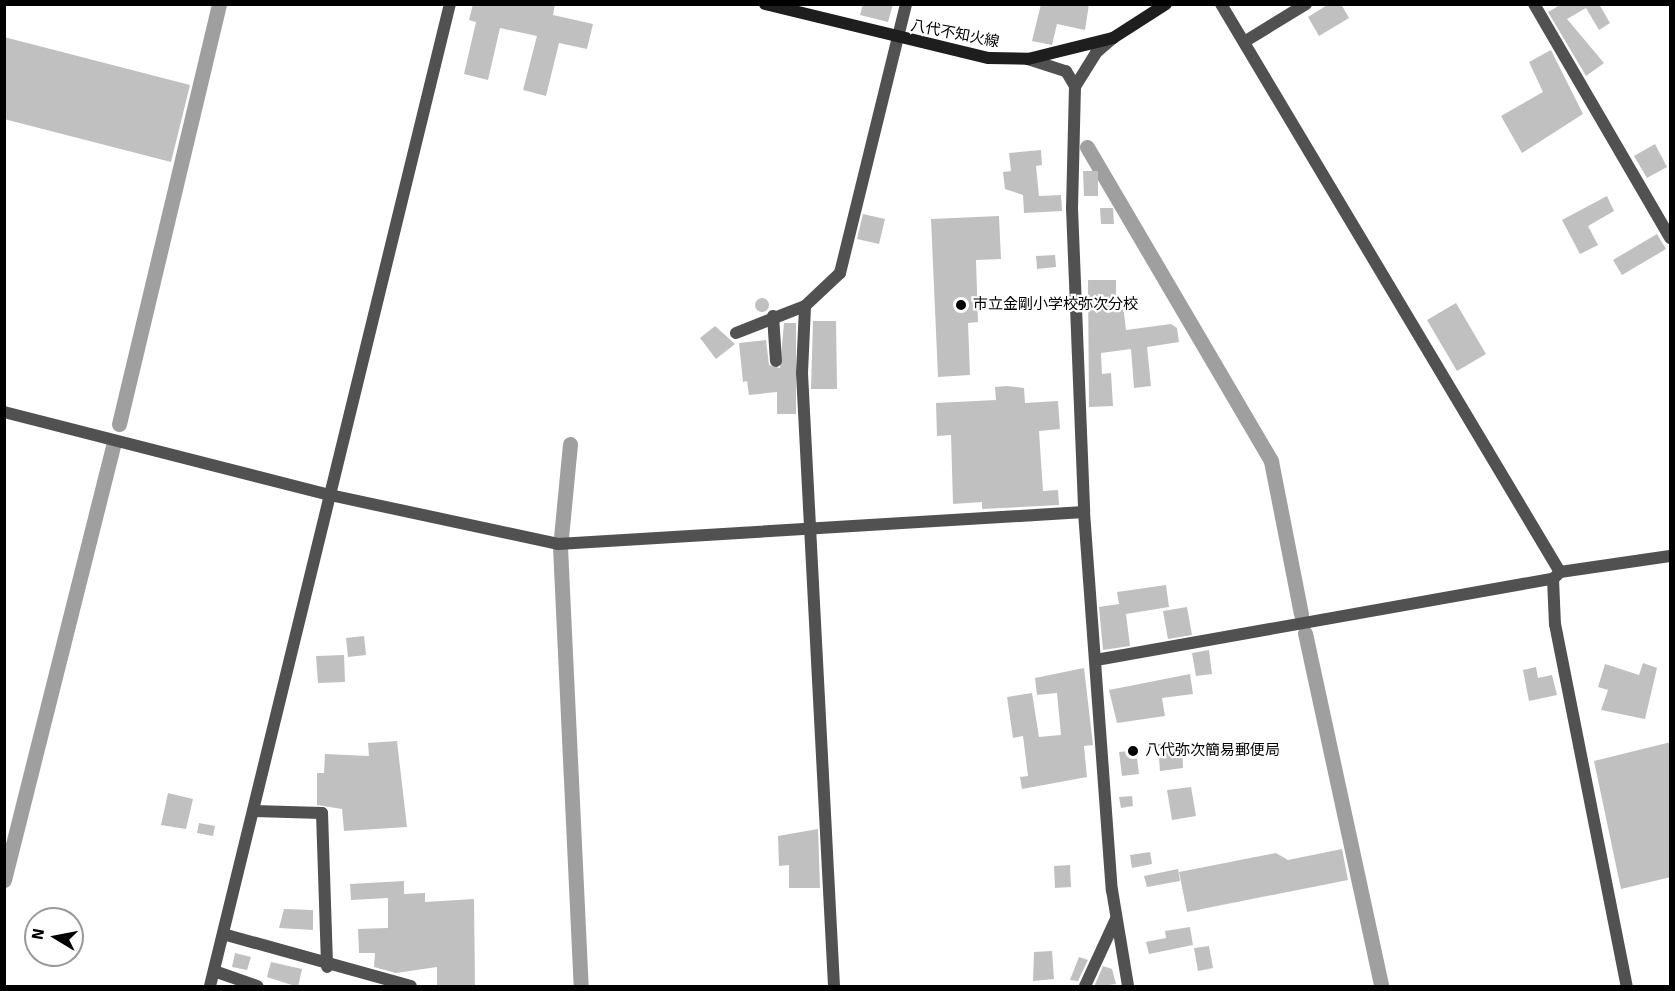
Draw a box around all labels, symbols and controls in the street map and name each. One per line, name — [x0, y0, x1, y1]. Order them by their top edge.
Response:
street label: 八代不知火線 — [909, 17, 1001, 51]
place label: 市立金剛小学校弥次分校 — [973, 296, 1138, 314]
marker: 市立金剛小学校弥次分校 — [954, 298, 968, 312]
place label: 八代弥次簡易郵便局 — [1145, 742, 1280, 760]
marker: 八代弥次簡易郵便局 — [1126, 744, 1140, 758]
north arrow — [24, 907, 84, 967]
text: N — [27, 927, 49, 941]

